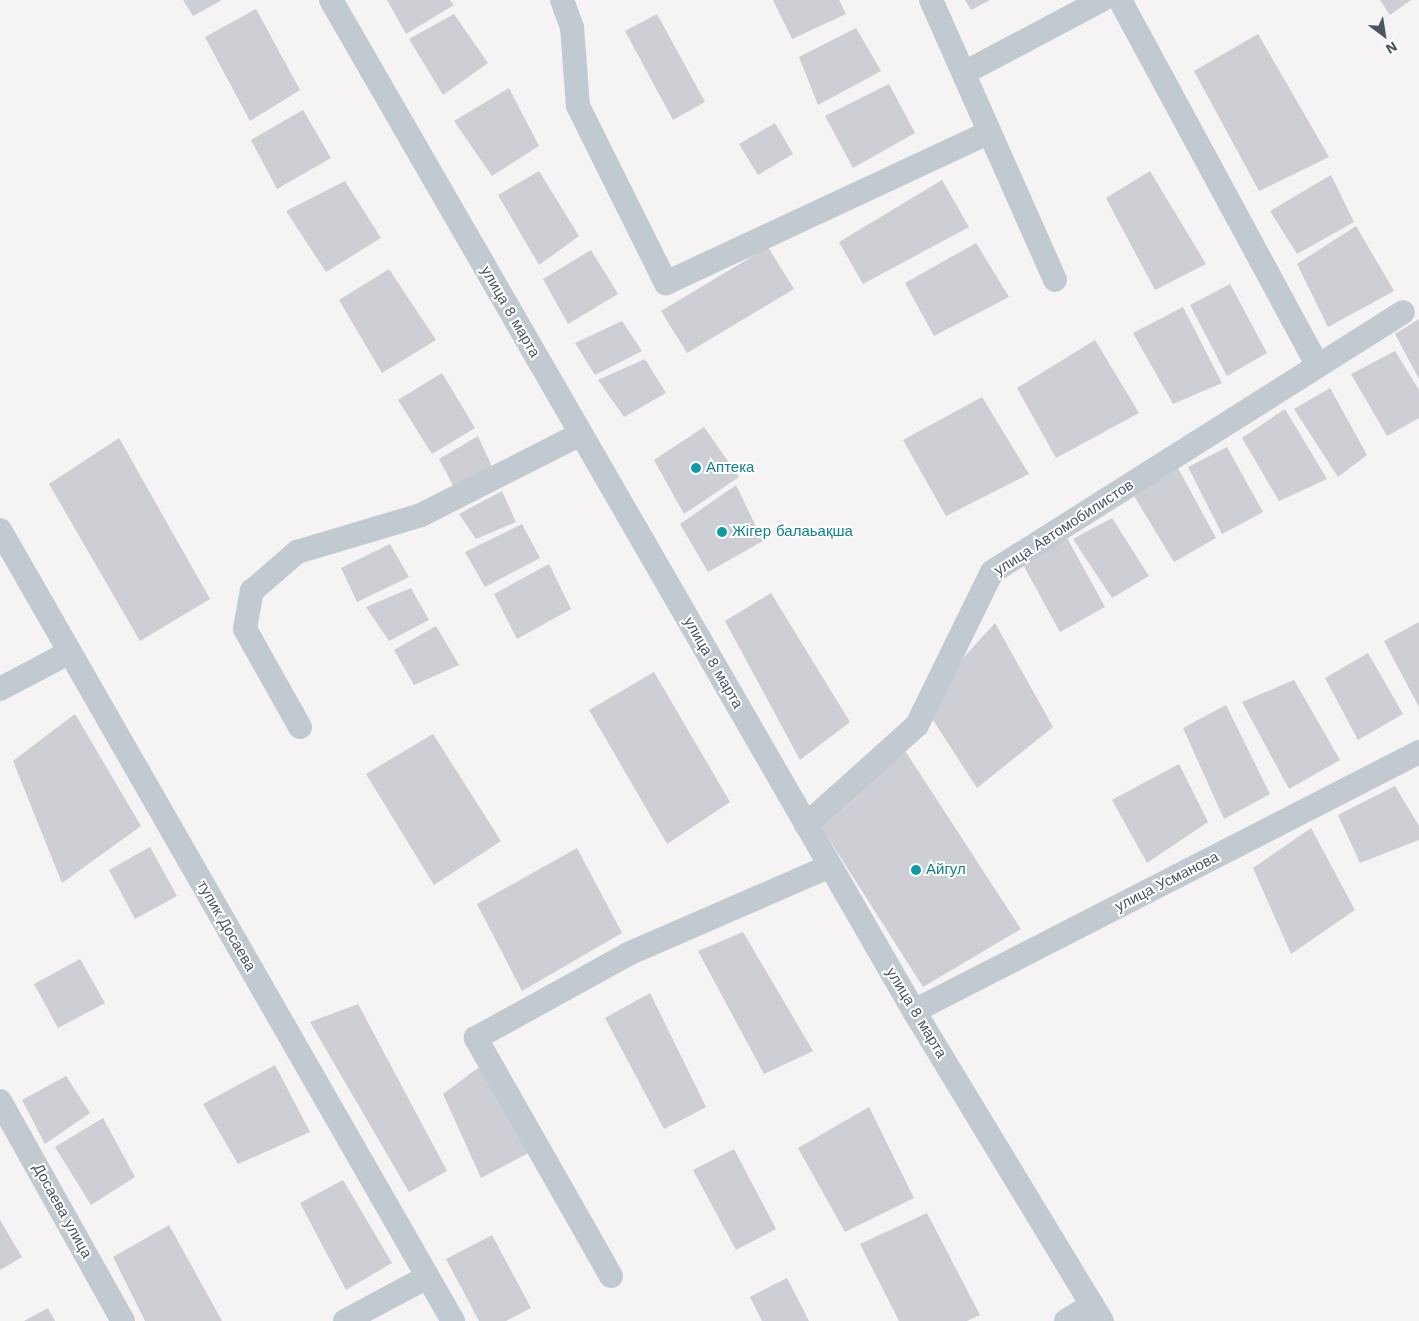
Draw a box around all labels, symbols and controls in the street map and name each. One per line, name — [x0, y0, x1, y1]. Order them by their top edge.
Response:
north arrow — [1359, 10, 1409, 60]
text: N — [1383, 38, 1400, 57]
street label: улица 8 марта — [477, 263, 543, 361]
place label: Аптека — [706, 459, 754, 477]
marker: Аптека — [690, 462, 702, 474]
street label: улица Автомобилистов — [991, 476, 1137, 580]
place label: Жігер балаьақша — [732, 523, 853, 541]
marker: Жігер балаьақша — [716, 526, 728, 538]
street label: улица 8 марта — [680, 614, 746, 712]
street label: улица Усманова — [1112, 848, 1222, 916]
place label: Айгул — [926, 861, 966, 879]
marker: Айгул — [910, 864, 922, 876]
street label: тупик Досаева — [193, 877, 259, 975]
street label: улица 8 марта — [882, 964, 950, 1062]
street label: Досаева улица — [29, 1161, 95, 1261]

